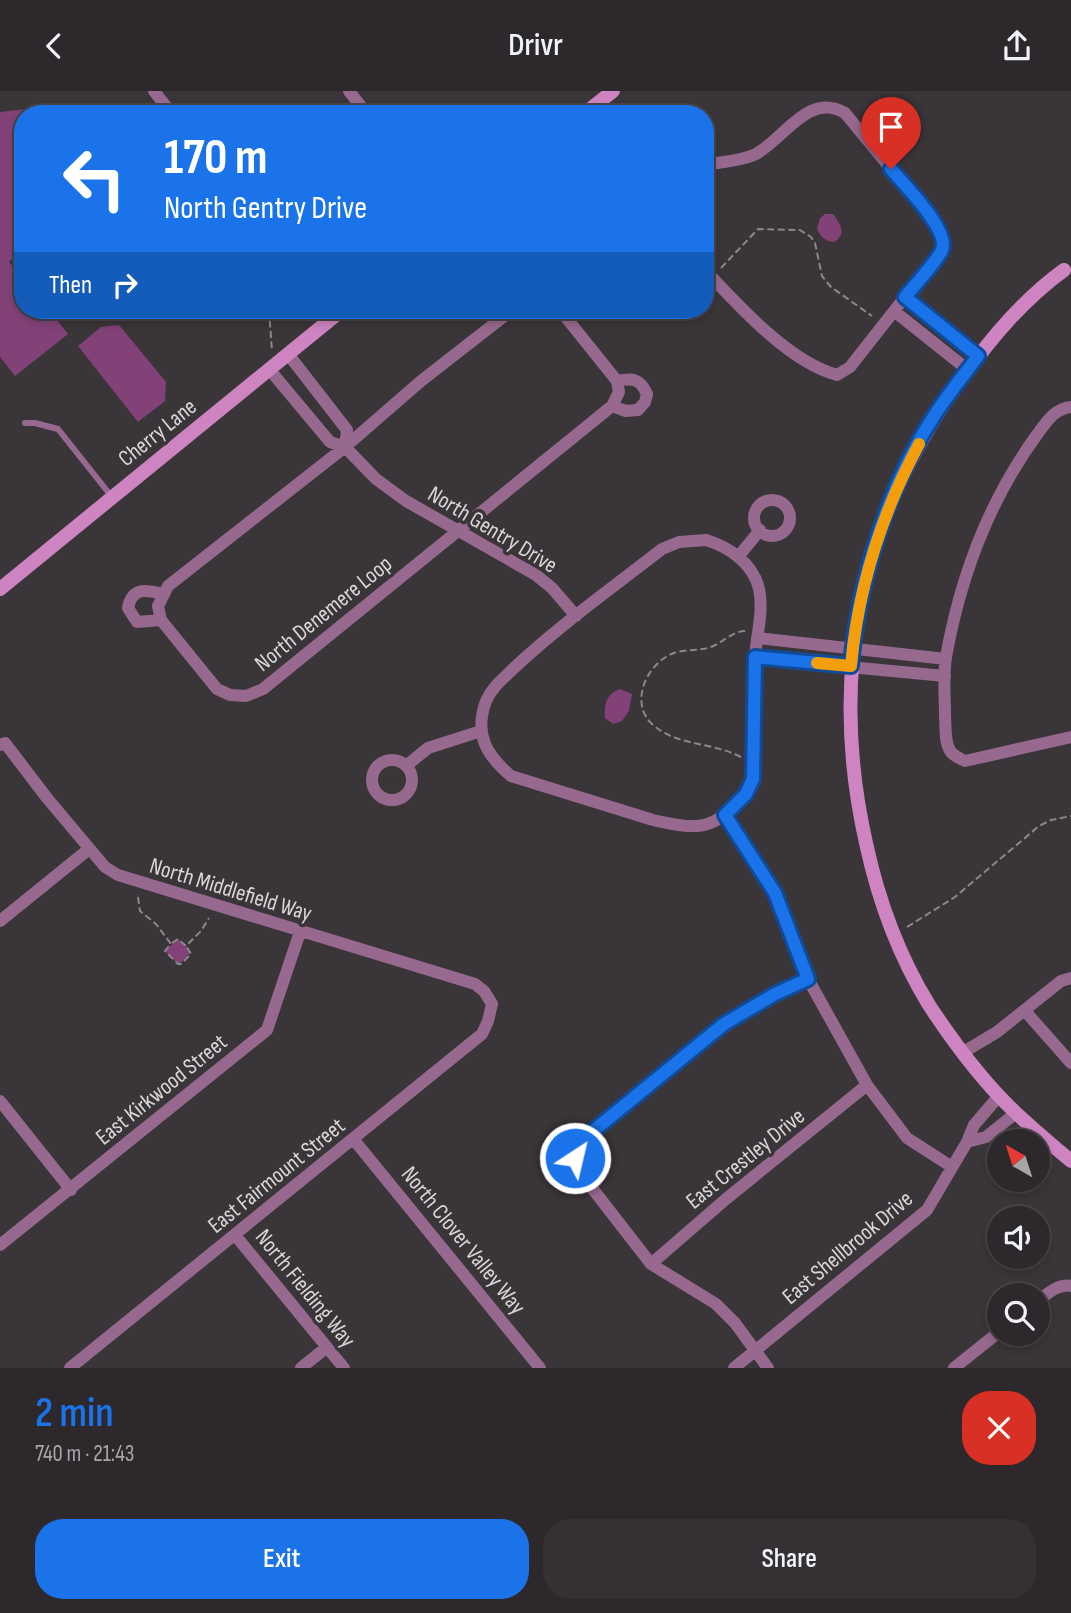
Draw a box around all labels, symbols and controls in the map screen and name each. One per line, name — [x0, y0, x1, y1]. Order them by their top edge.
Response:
text: Drivr — [508, 26, 563, 65]
icon: back — [35, 27, 73, 65]
icon: share — [998, 27, 1036, 65]
pin — [861, 97, 921, 169]
icon: arrive — [872, 108, 910, 146]
text: 170 m — [164, 129, 268, 188]
icon: left — [49, 133, 140, 224]
text: North Gentry Drive — [164, 189, 367, 228]
icon: right — [106, 266, 144, 304]
text: Then — [49, 270, 92, 301]
street label: Cherry Lane — [113, 393, 202, 473]
street label: North Gentry Drive — [423, 480, 562, 579]
street label: North Denemere Loop — [249, 550, 398, 678]
street label: North Middlefield Way — [146, 852, 315, 928]
street label: East Kirkwood Street — [90, 1028, 233, 1151]
street label: East Crestley Drive — [681, 1102, 811, 1215]
street label: East Fairmount Street — [203, 1112, 351, 1240]
position arrow — [538, 1121, 612, 1195]
north arrow — [987, 1129, 1050, 1192]
map controls — [987, 1129, 1050, 1346]
street label: North Clover Valley Way — [395, 1161, 532, 1320]
street label: East Shellbrook Drive — [777, 1185, 919, 1311]
button: sound — [987, 1206, 1050, 1269]
street label: North Fielding Way — [249, 1224, 361, 1353]
button: search — [987, 1283, 1050, 1346]
text: 2 min — [35, 1388, 114, 1439]
button: close — [962, 1391, 1036, 1465]
text: 740 m · 21:43 — [35, 1440, 134, 1468]
button: Exit — [35, 1519, 529, 1599]
button: Share — [543, 1519, 1036, 1599]

